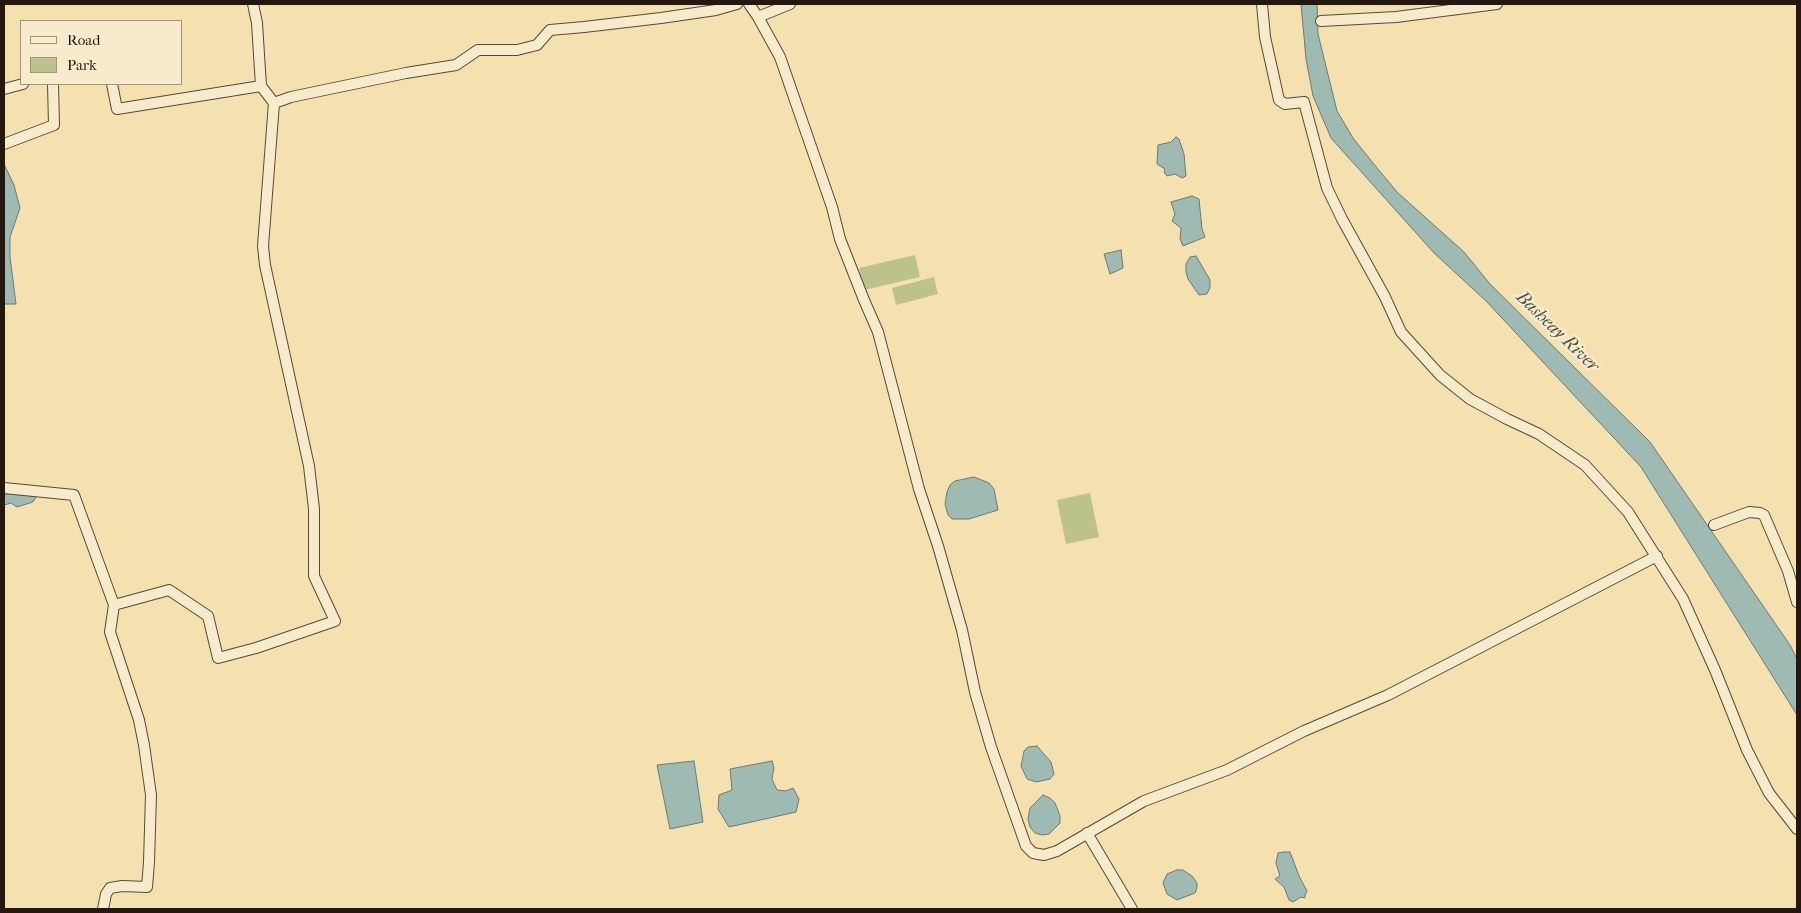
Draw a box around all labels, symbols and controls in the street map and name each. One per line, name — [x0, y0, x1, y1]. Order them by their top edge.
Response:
legend — [20, 20, 182, 85]
text: Road — [67, 31, 100, 49]
text: Park — [67, 56, 97, 74]
water label: Basheay River — [1511, 287, 1603, 377]

